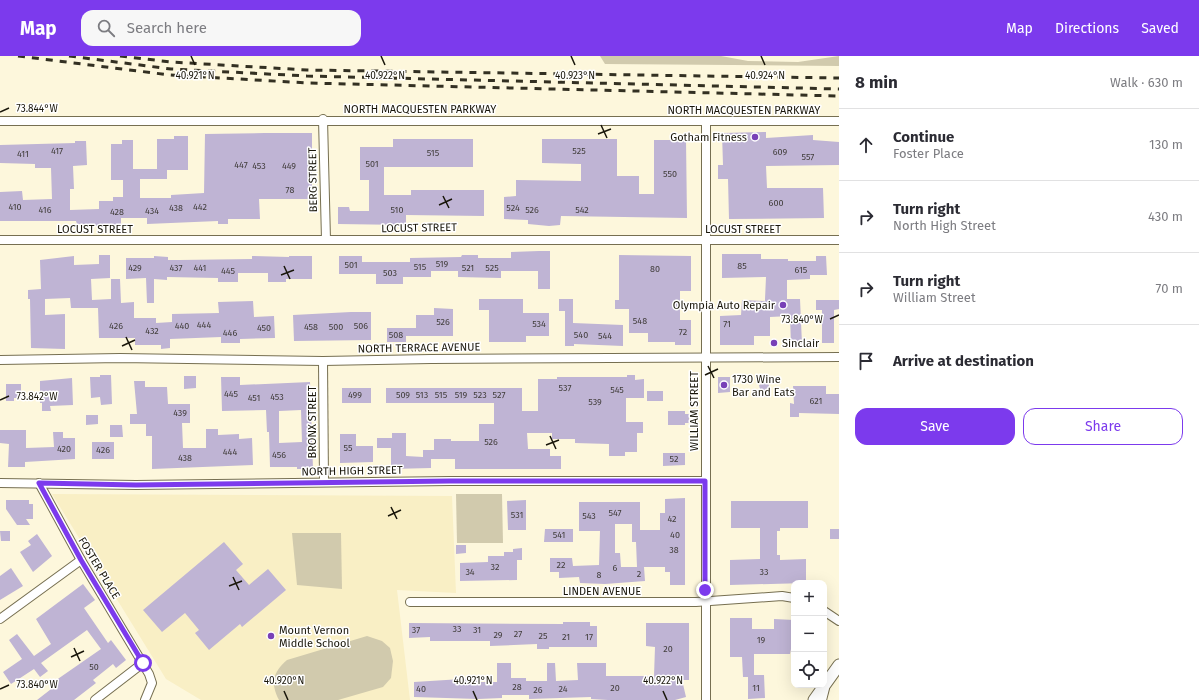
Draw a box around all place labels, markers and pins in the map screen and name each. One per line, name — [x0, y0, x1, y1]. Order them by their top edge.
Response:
place label: Gotham Fitness — [670, 131, 747, 144]
marker: Gotham Fitness — [750, 132, 760, 142]
place label: Olympia Auto Repair — [673, 299, 776, 312]
marker: Olympia Auto Repair — [778, 300, 788, 310]
place label: Sinclair — [782, 337, 820, 350]
marker: Sinclair — [769, 338, 779, 348]
place label: 1730 Wine Bar and Eats — [732, 373, 795, 399]
marker: 1730 Wine Bar and Eats — [719, 380, 729, 390]
place label: Mount Vernon Middle School — [279, 624, 350, 650]
marker: Mount Vernon Middle School — [266, 631, 276, 641]

